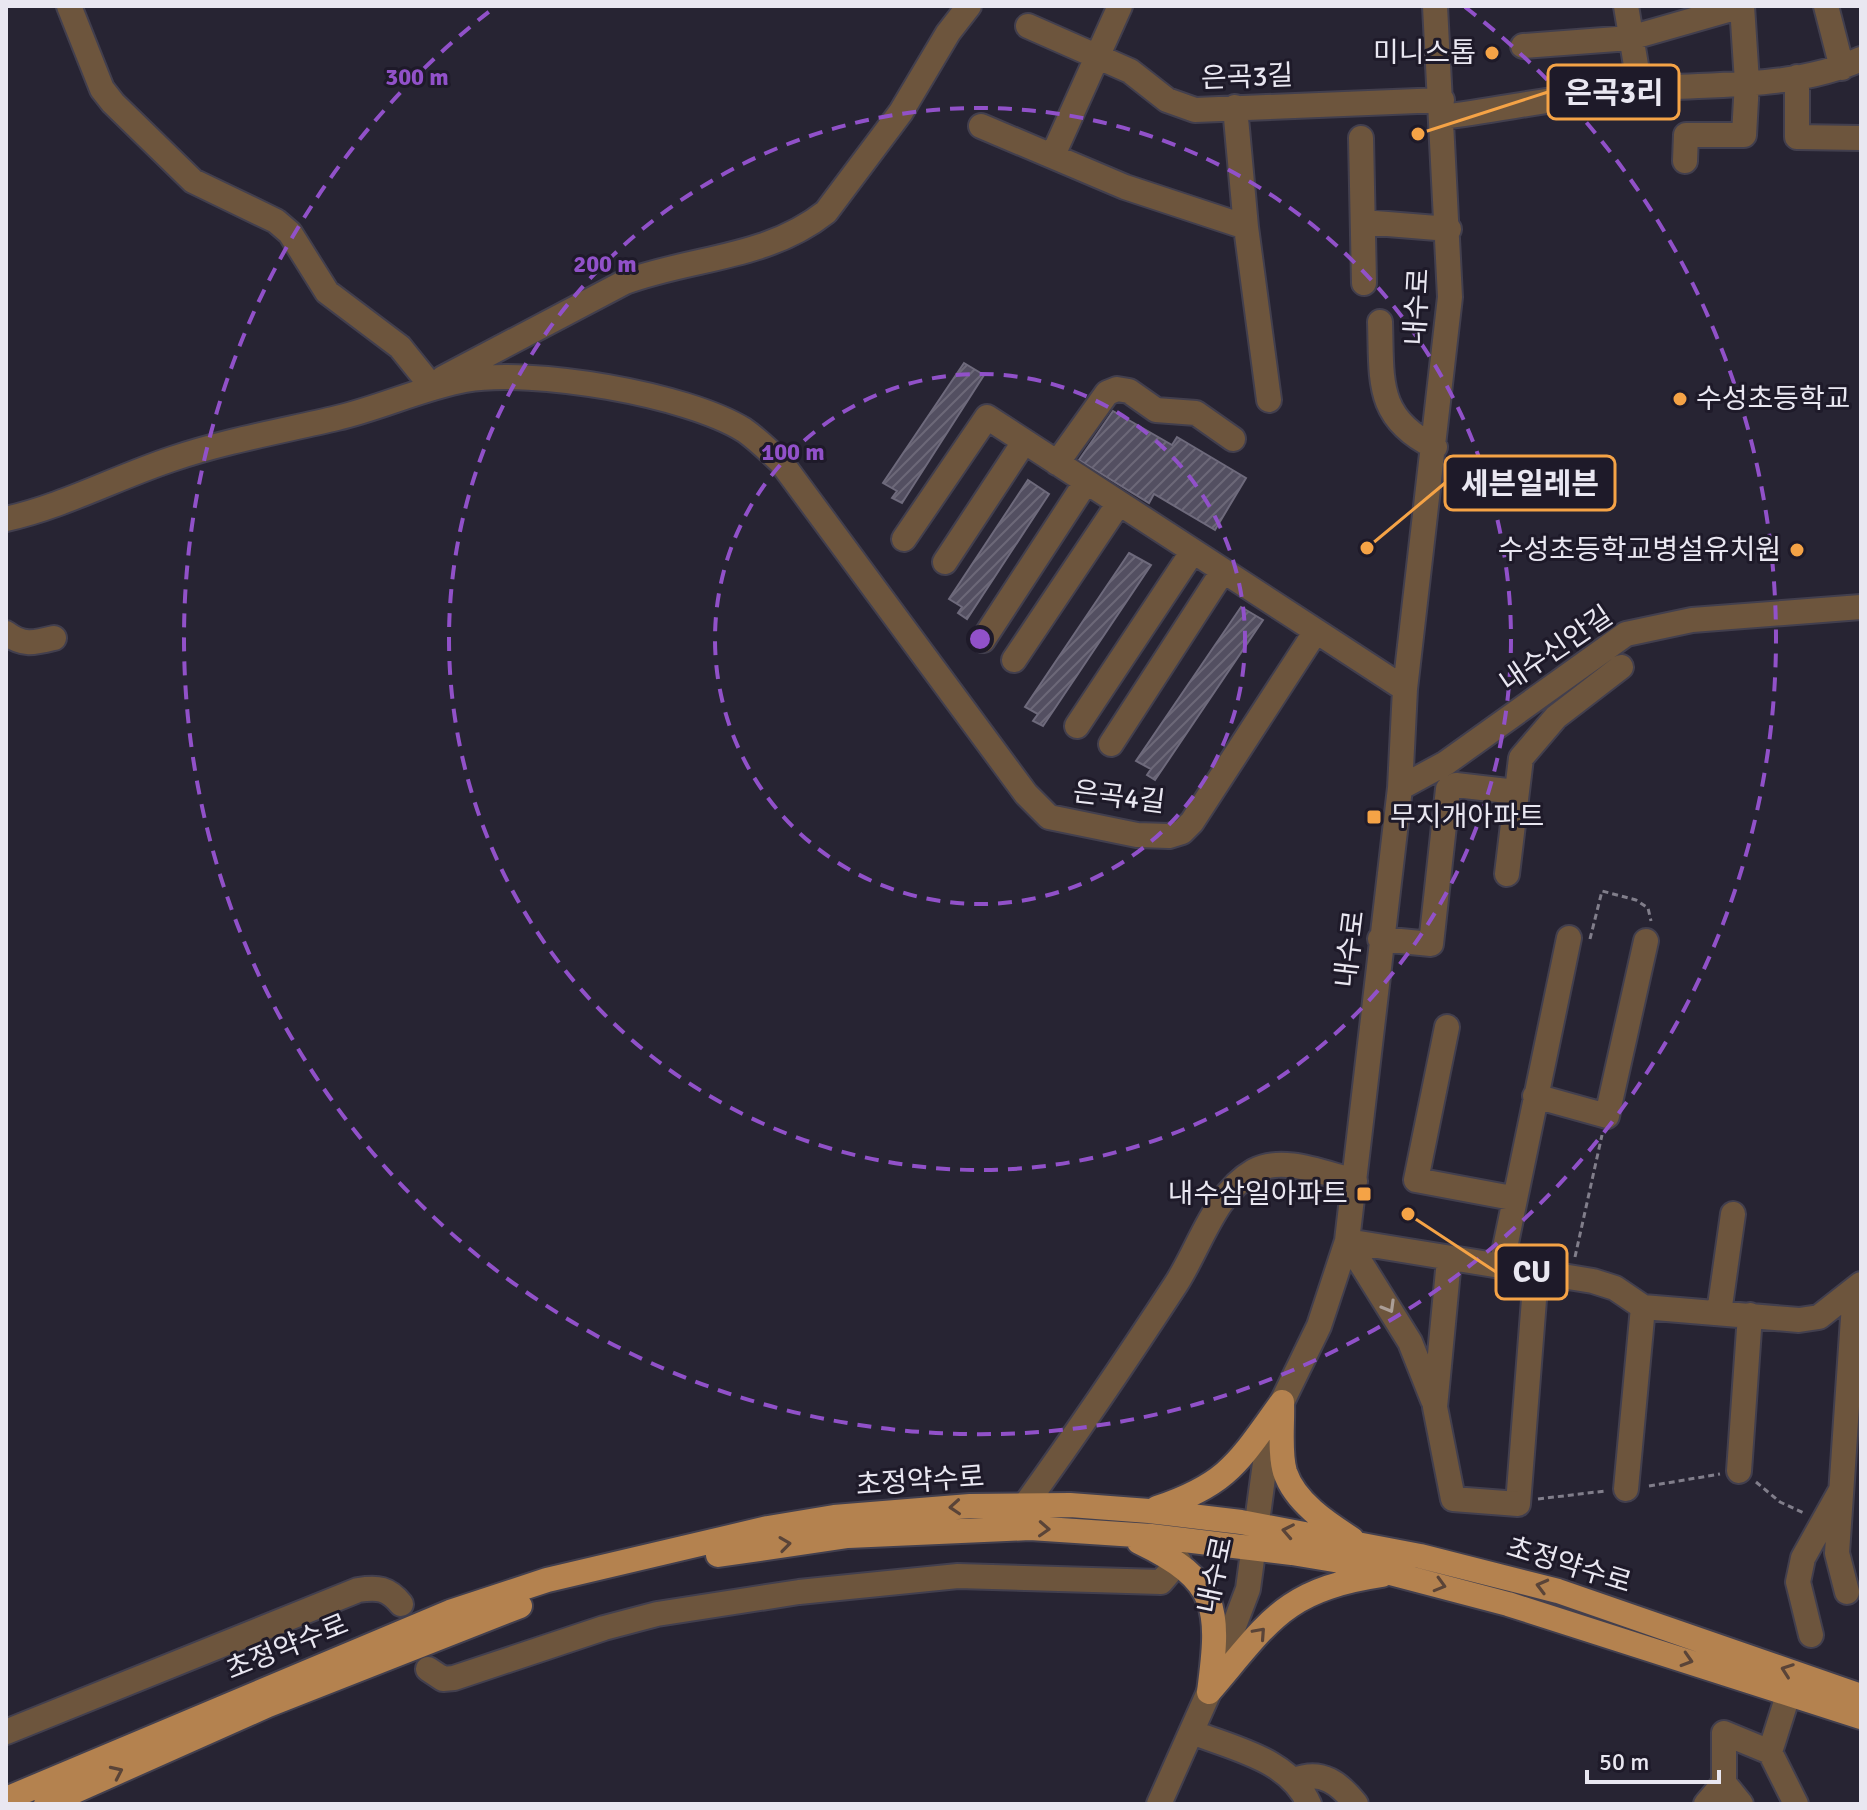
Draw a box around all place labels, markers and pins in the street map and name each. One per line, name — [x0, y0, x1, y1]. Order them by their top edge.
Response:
place label: 미니스톱 — [1373, 36, 1476, 70]
marker: 미니스톱 — [1483, 44, 1501, 62]
callout: 은곡3리 — [1548, 65, 1679, 119]
place label: 수성초등학교 — [1696, 382, 1851, 416]
marker: 수성초등학교 — [1671, 390, 1689, 408]
callout: 세븐일레븐 — [1445, 456, 1615, 510]
place label: 수성초등학교병설유치원 — [1498, 533, 1781, 567]
marker: 수성초등학교병설유치원 — [1788, 541, 1806, 559]
centre of rings — [966, 625, 994, 653]
place label: 무지개아파트 — [1390, 800, 1545, 834]
marker: 무지개아파트 — [1365, 808, 1383, 826]
place label: 내수삼일아파트 — [1168, 1177, 1348, 1211]
marker: 내수삼일아파트 — [1355, 1185, 1373, 1203]
callout: CU — [1496, 1245, 1567, 1299]

